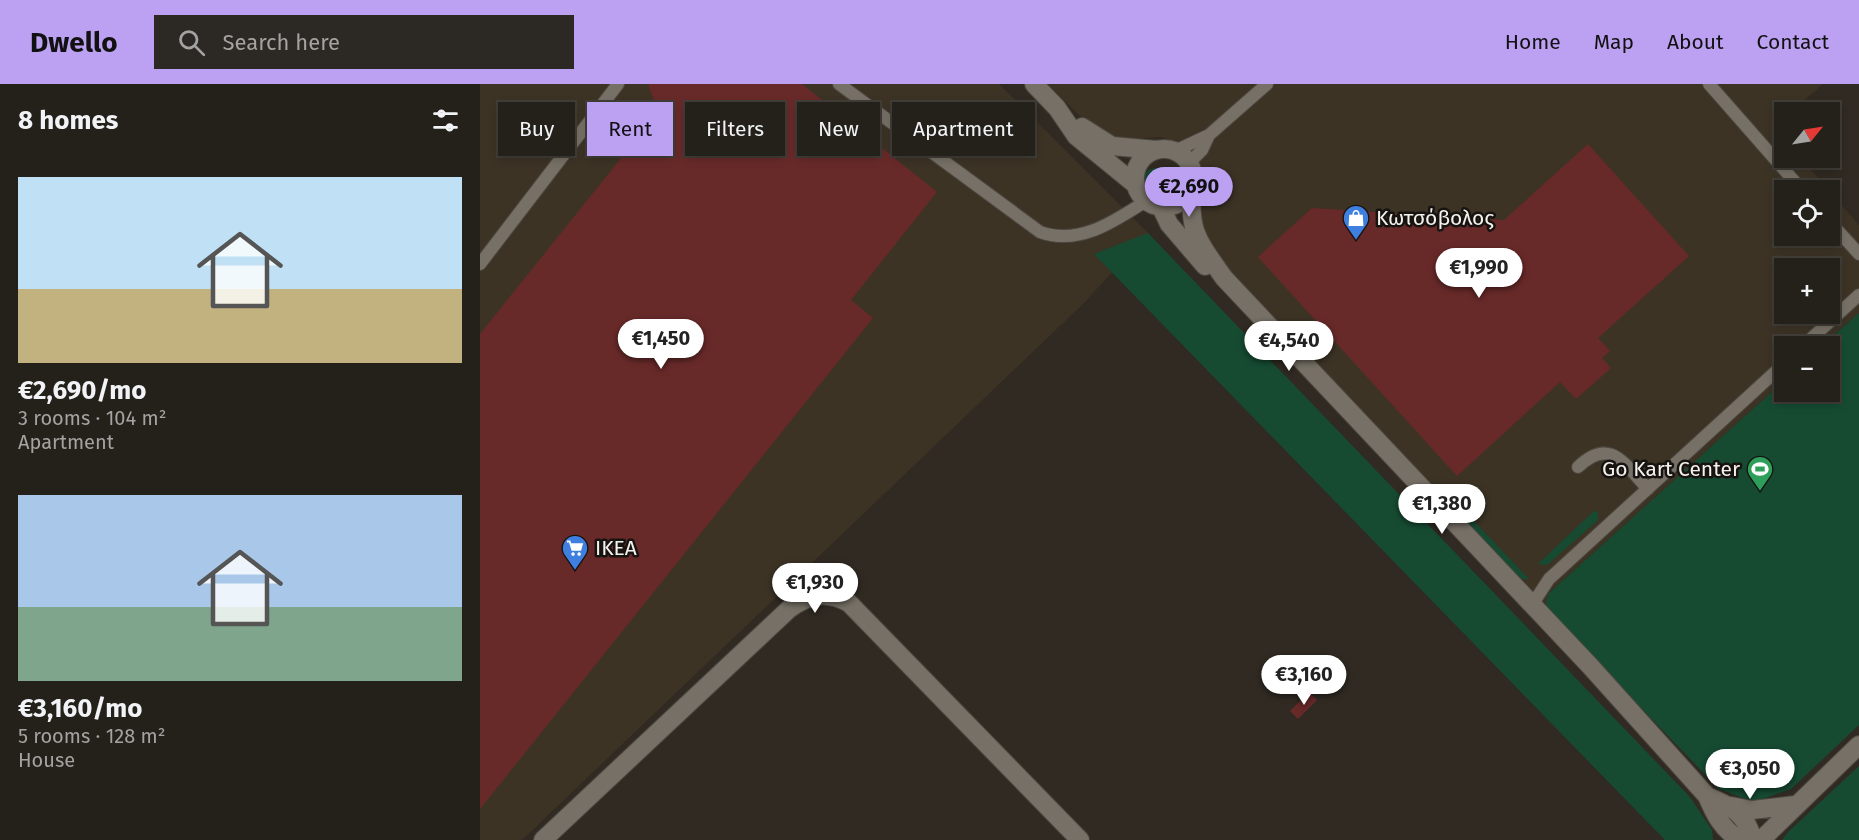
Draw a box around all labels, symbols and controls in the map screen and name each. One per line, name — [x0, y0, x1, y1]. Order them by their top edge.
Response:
search box — [154, 15, 574, 69]
text: Dwello — [30, 26, 118, 59]
icon: search — [175, 26, 208, 59]
text: Search here — [223, 29, 340, 56]
text: Home — [1505, 29, 1561, 55]
text: Map — [1594, 29, 1634, 55]
text: About — [1667, 29, 1724, 55]
text: Contact — [1757, 29, 1829, 55]
chip: Buy — [498, 102, 575, 156]
chip: Rent — [587, 102, 673, 156]
chip: Filters — [685, 102, 785, 156]
chip: New — [797, 102, 880, 156]
chip: Apartment — [892, 102, 1035, 156]
north arrow — [1774, 102, 1840, 168]
map controls — [1774, 102, 1840, 402]
icon: filters — [429, 104, 462, 137]
text: 8 homes — [18, 105, 118, 136]
pin: €2,690 — [1140, 167, 1238, 218]
text: €2,690 — [1159, 174, 1219, 198]
button: locate — [1774, 180, 1840, 246]
shop icon: Κωτσόβολος — [1341, 203, 1371, 241]
place label: Κωτσόβολος — [1376, 205, 1494, 231]
icon: home — [186, 216, 294, 324]
pin: €1,990 — [1430, 248, 1528, 299]
text: €1,990 — [1450, 255, 1508, 279]
button: + — [1774, 258, 1840, 324]
pin: €1,450 — [612, 319, 710, 370]
pin: €4,540 — [1240, 321, 1338, 372]
text: €1,450 — [632, 326, 690, 350]
text: €4,540 — [1258, 328, 1320, 352]
button: − — [1774, 336, 1840, 402]
text: €2,690/mo — [18, 375, 146, 406]
text: 3 rooms · 104 m² — [18, 406, 166, 430]
text: Apartment — [18, 430, 114, 454]
sports icon: Go Kart Center — [1745, 454, 1775, 492]
place label: Go Kart Center — [1602, 456, 1740, 482]
pin: €1,380 — [1393, 484, 1491, 535]
text: €1,380 — [1412, 491, 1472, 515]
supermarket icon: ΙΚΕΑ — [560, 533, 590, 571]
icon: home — [186, 534, 294, 642]
place label: ΙΚΕΑ — [595, 535, 637, 561]
pin: €1,930 — [766, 563, 864, 614]
text: €1,930 — [786, 570, 844, 594]
pin: €3,160 — [1255, 655, 1353, 706]
text: €3,160 — [1275, 662, 1333, 686]
text: €3,160/mo — [18, 693, 142, 724]
text: 5 rooms · 128 m² — [18, 724, 166, 748]
text: House — [18, 748, 75, 772]
pin: €3,050 — [1701, 749, 1799, 800]
text: €3,050 — [1720, 756, 1780, 780]

